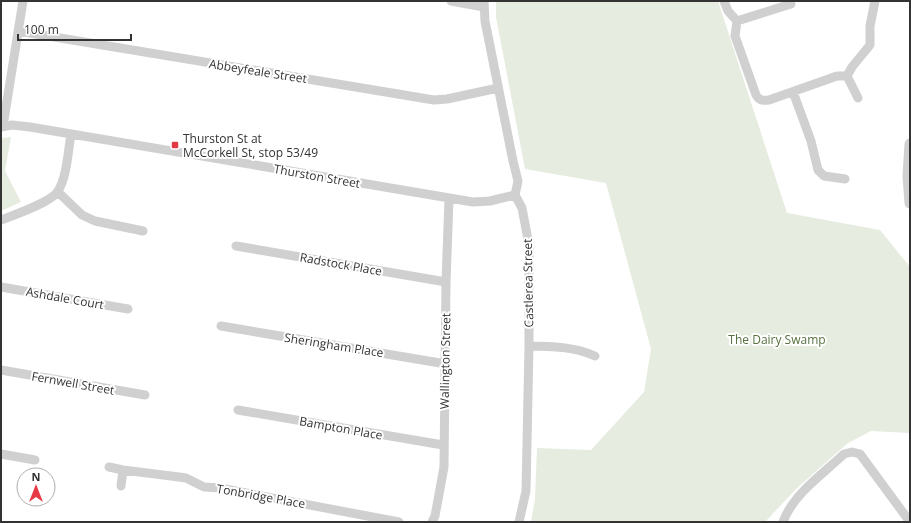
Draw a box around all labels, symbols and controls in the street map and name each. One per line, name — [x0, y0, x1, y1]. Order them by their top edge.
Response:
scale bar — [18, 16, 131, 42]
text: 100 m — [24, 21, 59, 38]
street label: Abbeyfeale Street — [208, 55, 308, 87]
place label: Thurston St at McCorkell St, stop 53/49 — [183, 130, 318, 161]
marker: Thurston St at McCorkell St, stop 53/49 — [170, 140, 180, 150]
street label: Thurston Street — [272, 160, 362, 192]
street label: Castlerea Street — [519, 238, 537, 328]
street label: Radstock Place — [299, 248, 384, 280]
street label: Ashdale Court — [25, 283, 105, 313]
street label: Wallington Street — [436, 313, 454, 409]
street label: Sheringham Place — [283, 329, 385, 361]
park label: The Dairy Swamp — [728, 331, 826, 348]
street label: Fernwell Street — [30, 367, 116, 399]
street label: Bampton Place — [298, 412, 384, 444]
north arrow — [16, 467, 56, 507]
text: N — [32, 469, 40, 484]
street label: Tonbridge Place — [215, 480, 307, 512]

